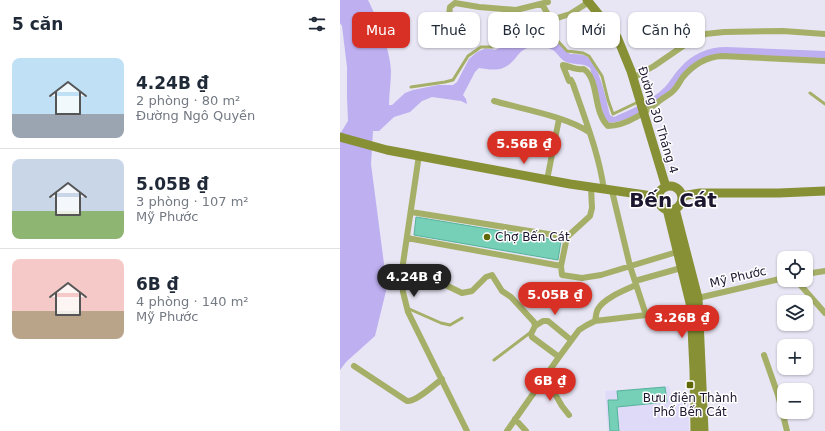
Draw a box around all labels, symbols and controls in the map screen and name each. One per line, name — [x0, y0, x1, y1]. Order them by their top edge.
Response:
chip: Mua — [352, 12, 410, 48]
chip: Thuê — [418, 12, 480, 48]
chip: Bộ lọc — [488, 12, 559, 48]
chip: Mới — [567, 12, 620, 48]
chip: Căn hộ — [628, 12, 705, 48]
icon: filters — [306, 13, 328, 35]
text: 5 căn — [12, 14, 63, 34]
street label: Đường 30 Tháng 4 — [635, 65, 681, 175]
text: 4.24B ₫ — [136, 73, 209, 93]
icon: home — [44, 74, 92, 122]
text: 2 phòng · 80 m² — [136, 93, 240, 108]
text: Đường Ngô Quyền — [136, 108, 255, 123]
pin: 5.56B ₫ — [487, 131, 561, 165]
text: 5.56B ₫ — [496, 136, 552, 151]
text: 5.05B ₫ — [136, 174, 209, 194]
icon: home — [44, 175, 92, 223]
district label: Bến Cát — [629, 188, 717, 212]
text: 3 phòng · 107 m² — [136, 194, 249, 209]
text: Mỹ Phước — [136, 209, 198, 224]
place label: Chợ Bến Cát — [495, 230, 570, 244]
marker: Chợ Bến Cát — [482, 232, 492, 242]
map controls — [777, 251, 813, 419]
button: locate — [777, 251, 813, 287]
pin: 4.24B ₫ — [377, 264, 451, 298]
street label: Mỹ Phước — [708, 264, 768, 290]
text: 4.24B ₫ — [386, 269, 442, 284]
text: 6B ₫ — [136, 274, 179, 294]
icon: home — [44, 275, 92, 323]
pin: 5.05B ₫ — [518, 282, 592, 316]
text: 5.05B ₫ — [527, 287, 583, 302]
text: 4 phòng · 140 m² — [136, 294, 249, 309]
button: layers — [777, 295, 813, 331]
pin: 3.26B ₫ — [645, 305, 719, 339]
text: Mỹ Phước — [136, 309, 198, 324]
text: 3.26B ₫ — [654, 310, 710, 325]
button: + — [777, 339, 813, 375]
pin: 6B ₫ — [526, 368, 574, 402]
text: 6B ₫ — [534, 373, 566, 388]
marker: Bưu điện Thành Phố Bến Cát — [685, 380, 695, 390]
button: − — [777, 383, 813, 419]
place label: Bưu điện Thành Phố Bến Cát — [643, 391, 737, 419]

